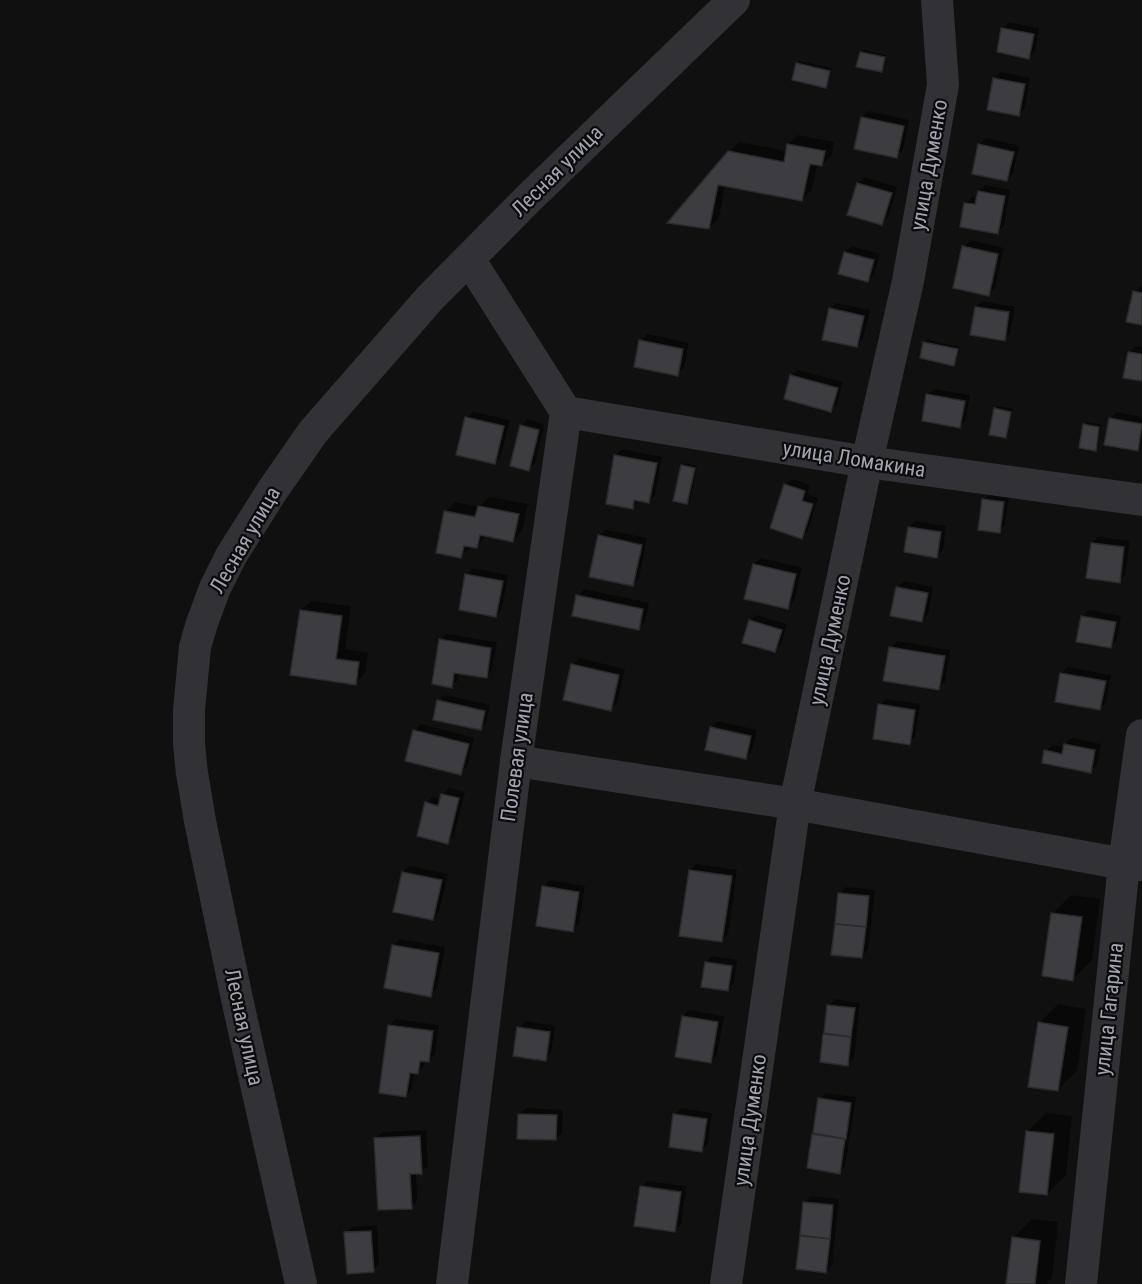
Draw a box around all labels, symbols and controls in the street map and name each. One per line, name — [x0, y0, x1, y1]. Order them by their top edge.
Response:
street label: улица Думенко — [906, 98, 952, 232]
street label: Лесная улица — [506, 120, 608, 222]
street label: улица Ломакина — [781, 436, 927, 482]
street label: Лесная улица — [205, 482, 285, 598]
street label: улица Думенко — [804, 573, 856, 707]
street label: Полевая улица — [496, 691, 538, 823]
street label: улица Гагарина — [1090, 941, 1128, 1077]
street label: Лесная улица — [220, 966, 268, 1088]
street label: улица Думенко — [729, 1053, 771, 1187]

